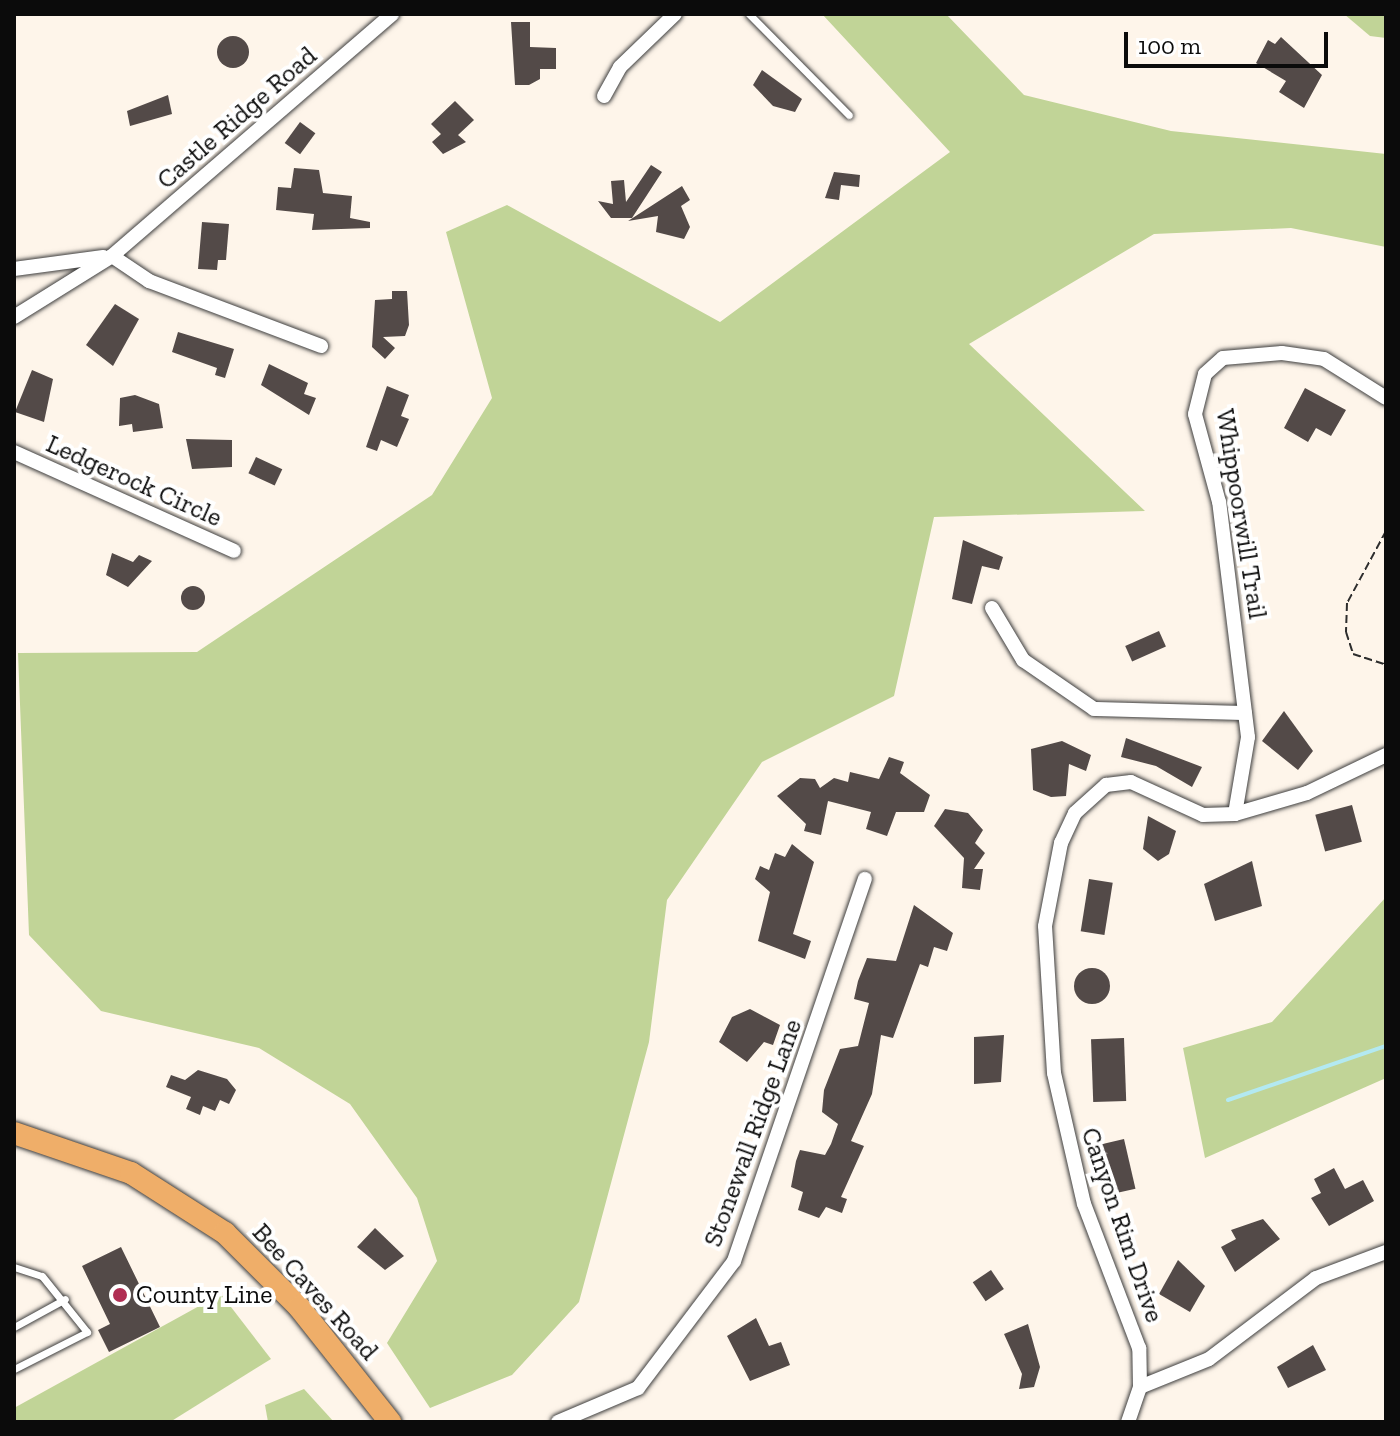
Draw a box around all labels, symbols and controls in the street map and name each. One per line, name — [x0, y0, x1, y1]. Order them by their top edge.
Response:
scale bar — [1128, 16, 1332, 66]
text: 100 m — [1138, 31, 1201, 60]
street label: Castle Ridge Road — [151, 40, 323, 196]
street label: Whippoorwill Trail — [1209, 407, 1273, 621]
street label: Ledgerock Circle — [41, 428, 227, 534]
street label: Stonewall Ridge Lane — [697, 1015, 809, 1251]
street label: Canyon Rim Drive — [1074, 1124, 1170, 1326]
street label: Bee Caves Road — [246, 1217, 384, 1367]
place label: County Line — [136, 1279, 273, 1311]
marker: County Line — [111, 1286, 129, 1304]

